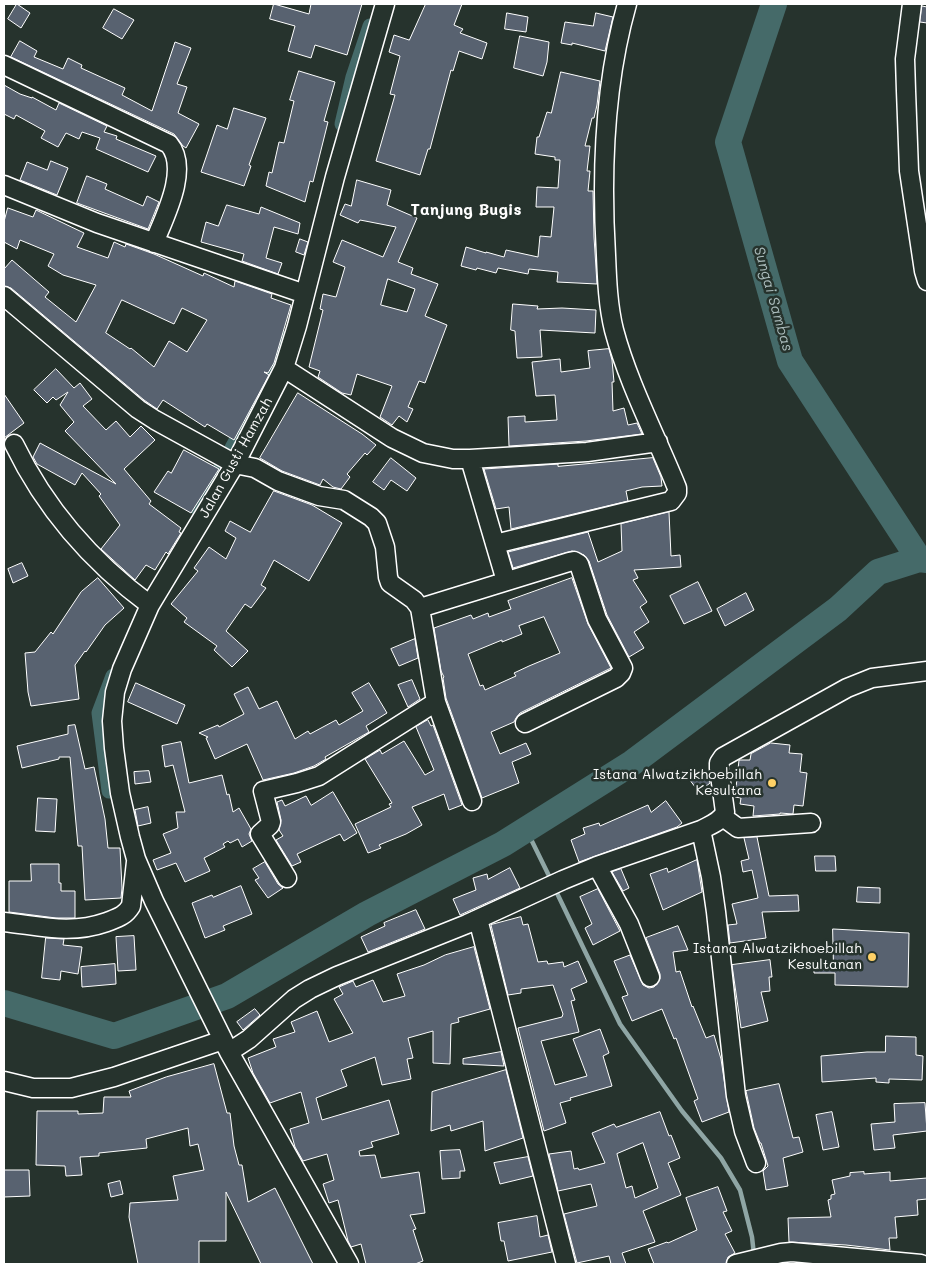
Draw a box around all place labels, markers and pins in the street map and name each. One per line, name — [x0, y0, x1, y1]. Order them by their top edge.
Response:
place label: Istana Alwatzikhoebillah Kesultana — [593, 767, 762, 800]
marker: Istana Alwatzikhoebillah Kesultana — [766, 777, 778, 789]
place label: Istana Alwatzikhoebillah Kesultanan — [693, 941, 862, 974]
marker: Istana Alwatzikhoebillah Kesultanan — [866, 951, 878, 963]

